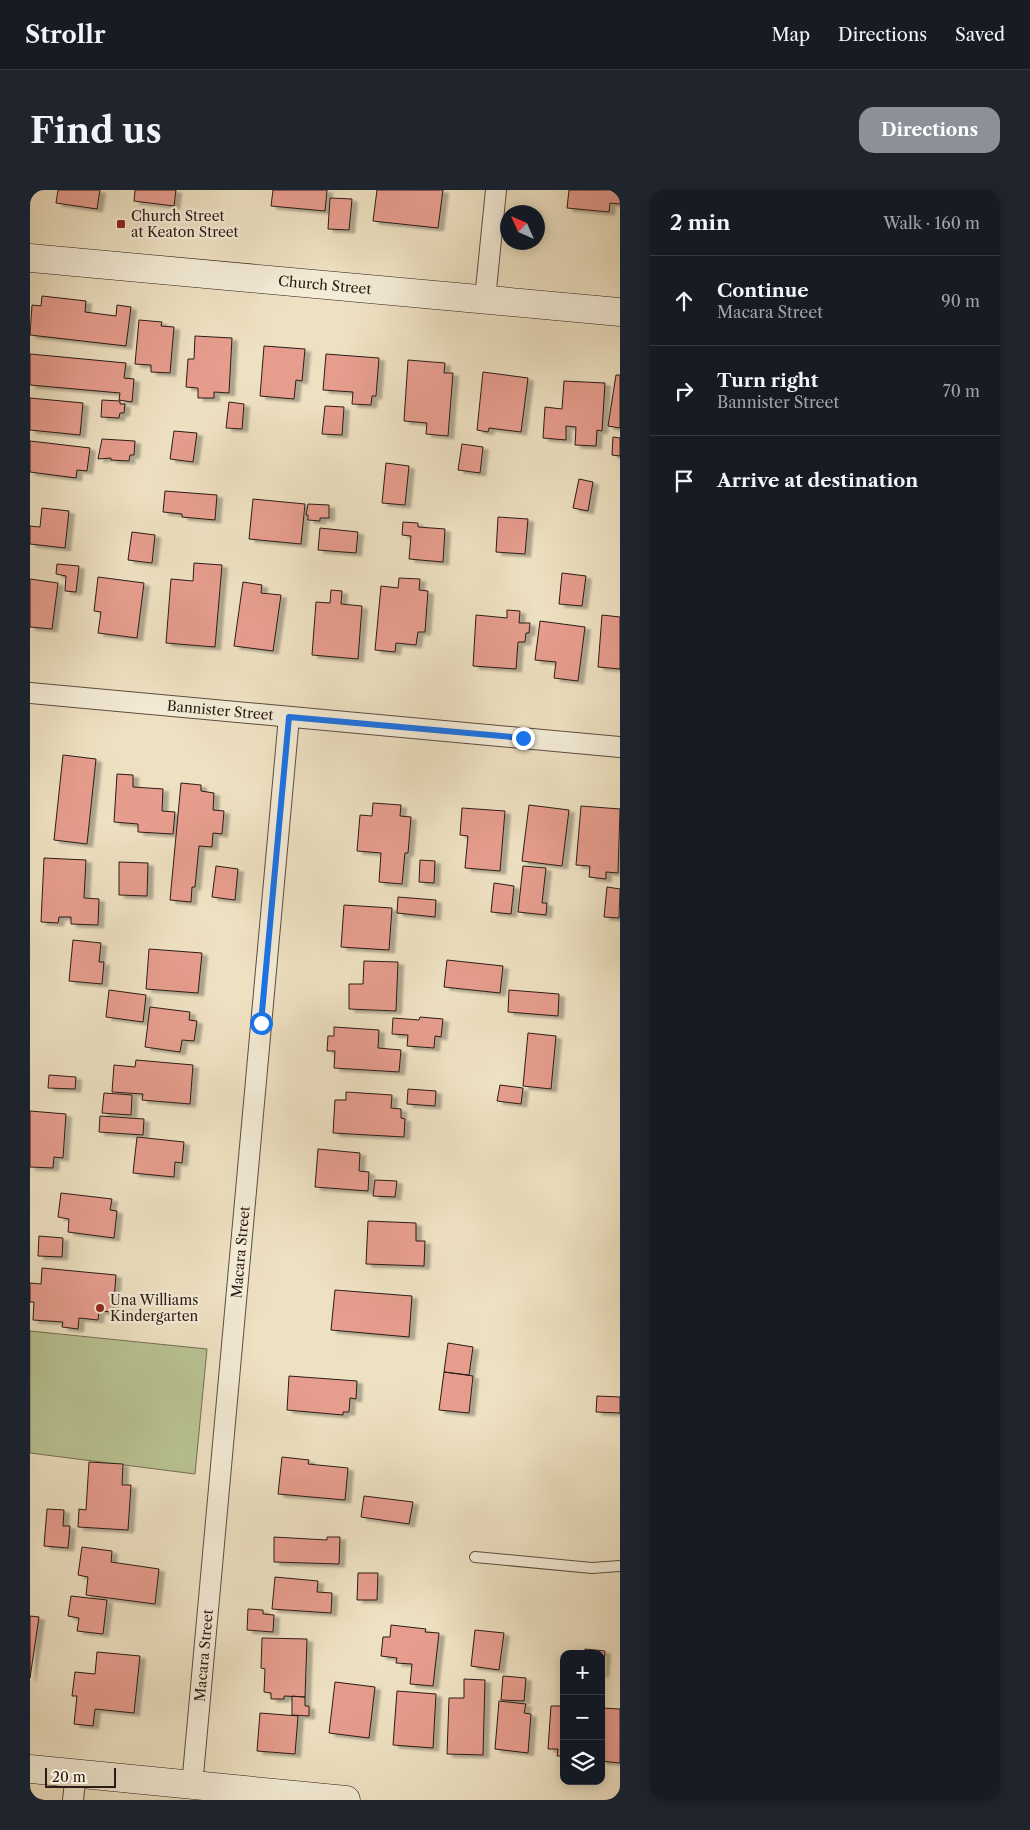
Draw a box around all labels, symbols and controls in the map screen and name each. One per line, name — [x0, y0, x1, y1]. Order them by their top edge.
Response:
text: Strollr — [25, 20, 105, 49]
text: Map — [771, 24, 810, 46]
text: Directions — [838, 24, 927, 46]
text: Saved — [955, 24, 1005, 46]
button: Directions — [859, 107, 1000, 153]
text: Find us — [30, 109, 162, 152]
north arrow — [500, 205, 545, 250]
place label: Church Street at Keaton Street — [131, 207, 239, 241]
text: 2 min — [670, 210, 730, 235]
text: Walk · 160 m — [883, 213, 980, 233]
marker: Church Street at Keaton Street — [115, 218, 127, 230]
street label: Church Street — [277, 272, 372, 298]
text: Continue — [717, 279, 809, 302]
icon: ahead — [670, 287, 698, 315]
text: 90 m — [941, 291, 980, 311]
text: Macara Street — [717, 302, 823, 322]
text: Turn right — [717, 369, 818, 392]
icon: right — [670, 377, 698, 405]
text: 70 m — [943, 381, 980, 401]
text: Bannister Street — [717, 392, 839, 412]
icon: arrive — [670, 467, 698, 495]
text: Arrive at destination — [717, 469, 918, 492]
street label: Bannister Street — [166, 697, 274, 724]
route end — [512, 727, 535, 750]
route start — [250, 1012, 273, 1035]
street label: Macara Street — [227, 1205, 254, 1299]
place label: Una Williams Kindergarten — [110, 1291, 199, 1325]
marker: Una Williams Kindergarten — [94, 1302, 106, 1314]
street label: Macara Street — [191, 1609, 217, 1702]
map controls — [560, 1650, 605, 1785]
button: + — [560, 1650, 605, 1695]
button: − — [560, 1695, 605, 1740]
button: layers — [560, 1740, 605, 1785]
scale bar — [45, 1765, 116, 1788]
text: 20 m — [52, 1768, 86, 1786]

